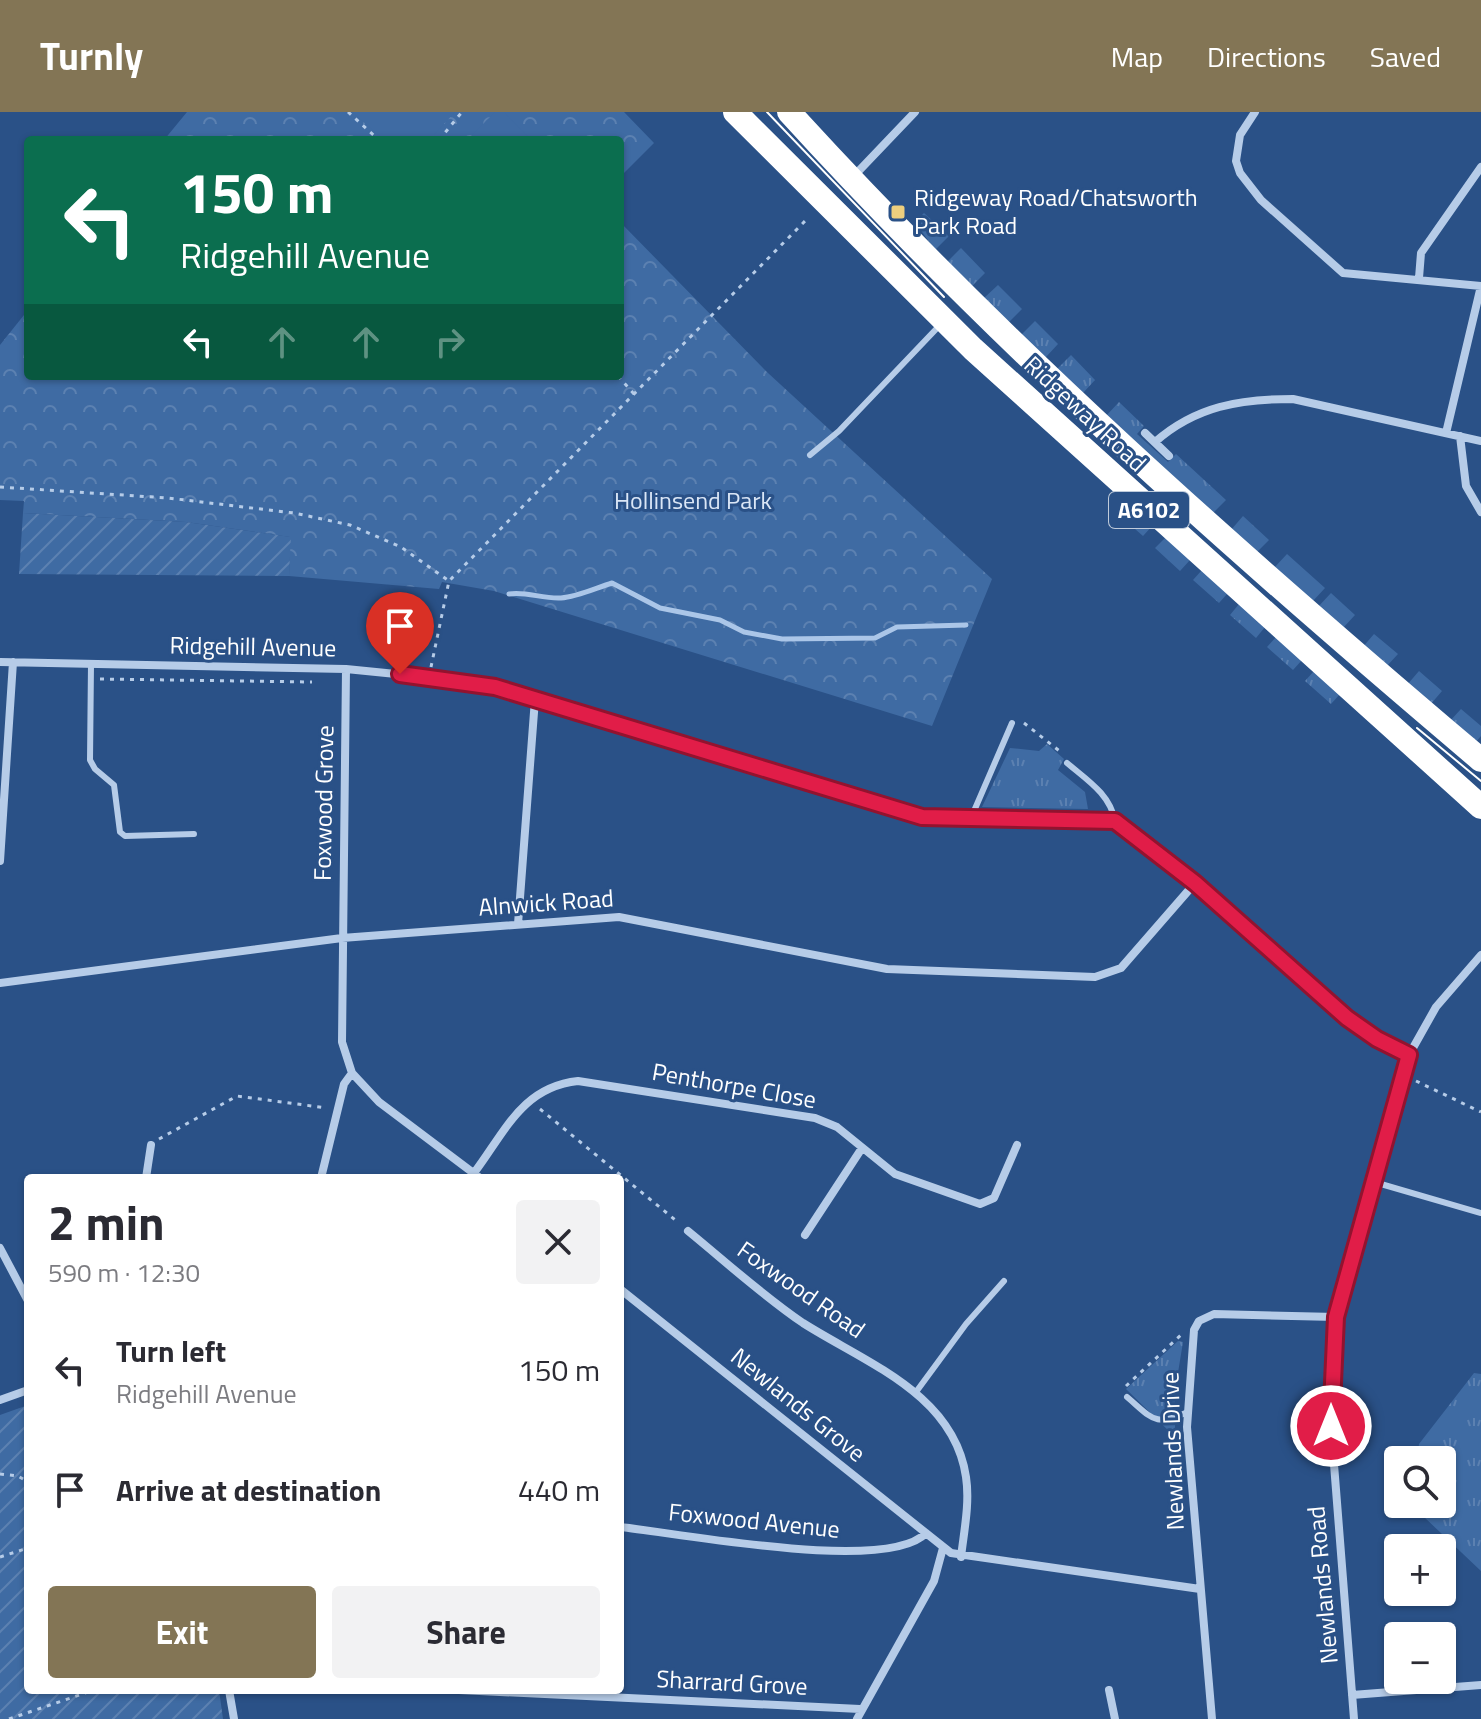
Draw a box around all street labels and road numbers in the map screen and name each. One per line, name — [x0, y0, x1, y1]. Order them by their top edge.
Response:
street label: Ridgeway Road — [1016, 347, 1155, 480]
road number: A6102 — [1109, 492, 1189, 528]
street label: Ridgehill Avenue — [169, 627, 337, 665]
street label: Foxwood Grove — [304, 725, 342, 881]
street label: Alnwick Road — [477, 879, 615, 925]
street label: Penthorpe Close — [649, 1053, 819, 1117]
street label: Foxwood Road — [730, 1232, 873, 1347]
street label: Newlands Grove — [723, 1338, 874, 1470]
street label: Newlands Drive — [1151, 1371, 1193, 1531]
street label: Foxwood Avenue — [667, 1493, 842, 1547]
street label: Newlands Road — [1297, 1505, 1347, 1665]
street label: Sharrard Grove — [656, 1660, 809, 1704]

